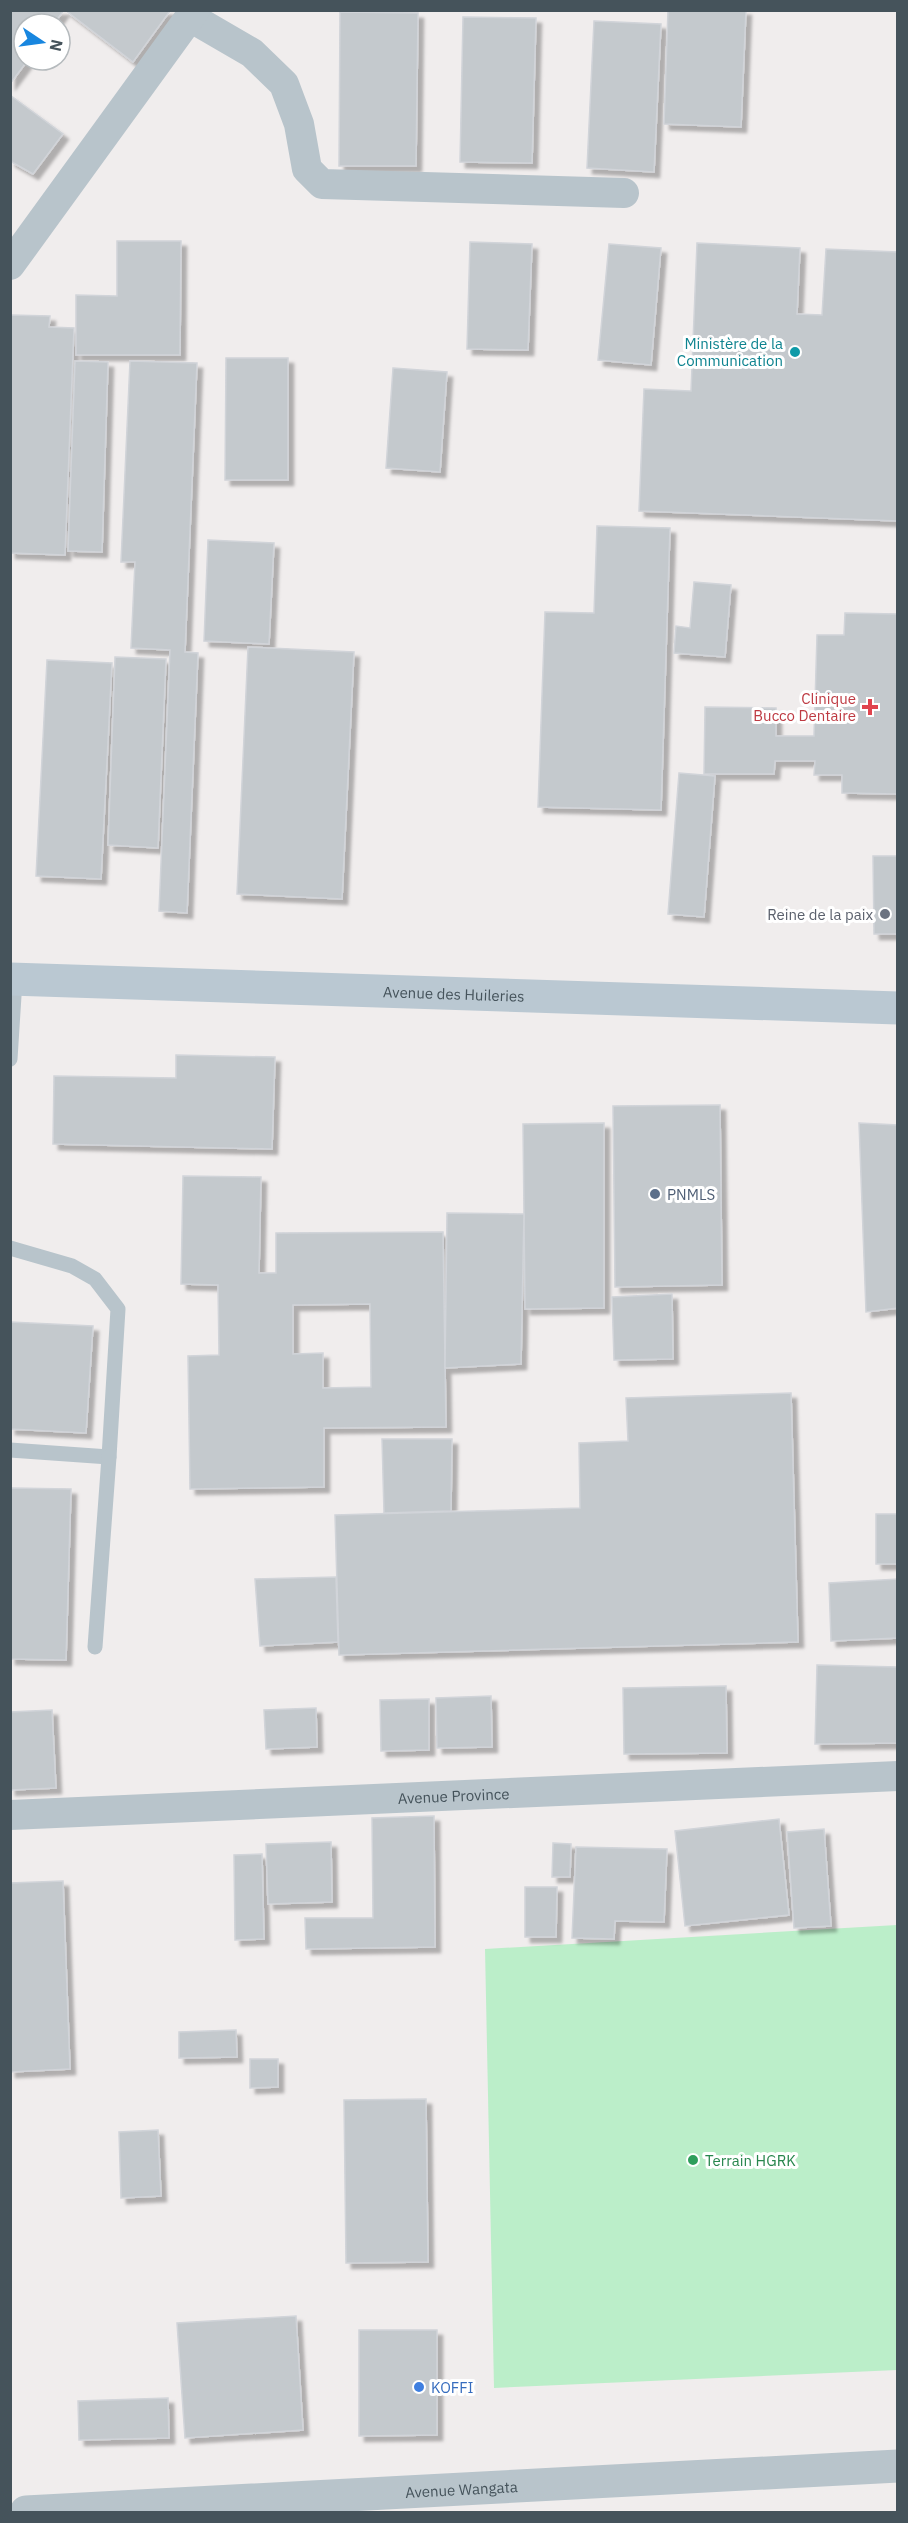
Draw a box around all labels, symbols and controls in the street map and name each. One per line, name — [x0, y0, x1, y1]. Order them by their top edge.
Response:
north arrow — [12, 12, 72, 72]
text: N — [46, 37, 68, 53]
place label: Ministère de la Communication — [677, 334, 783, 370]
marker: Ministère de la Communication — [788, 345, 802, 359]
place label: Clinique Bucco Dentaire — [753, 689, 856, 725]
marker: Clinique Bucco Dentaire — [861, 698, 879, 716]
place label: Reine de la paix — [767, 905, 873, 924]
marker: Reine de la paix — [878, 907, 892, 921]
street label: Avenue des Huileries — [383, 982, 525, 1005]
place label: PNMLS — [667, 1185, 715, 1204]
marker: PNMLS — [648, 1187, 662, 1201]
street label: Avenue Province — [397, 1784, 510, 1807]
place label: Terrain HGRK — [705, 2151, 796, 2170]
marker: Terrain HGRK — [686, 2153, 700, 2167]
place label: KOFFI — [431, 2378, 474, 2397]
marker: KOFFI — [412, 2380, 426, 2394]
street label: Avenue Wangata — [405, 2477, 518, 2501]

